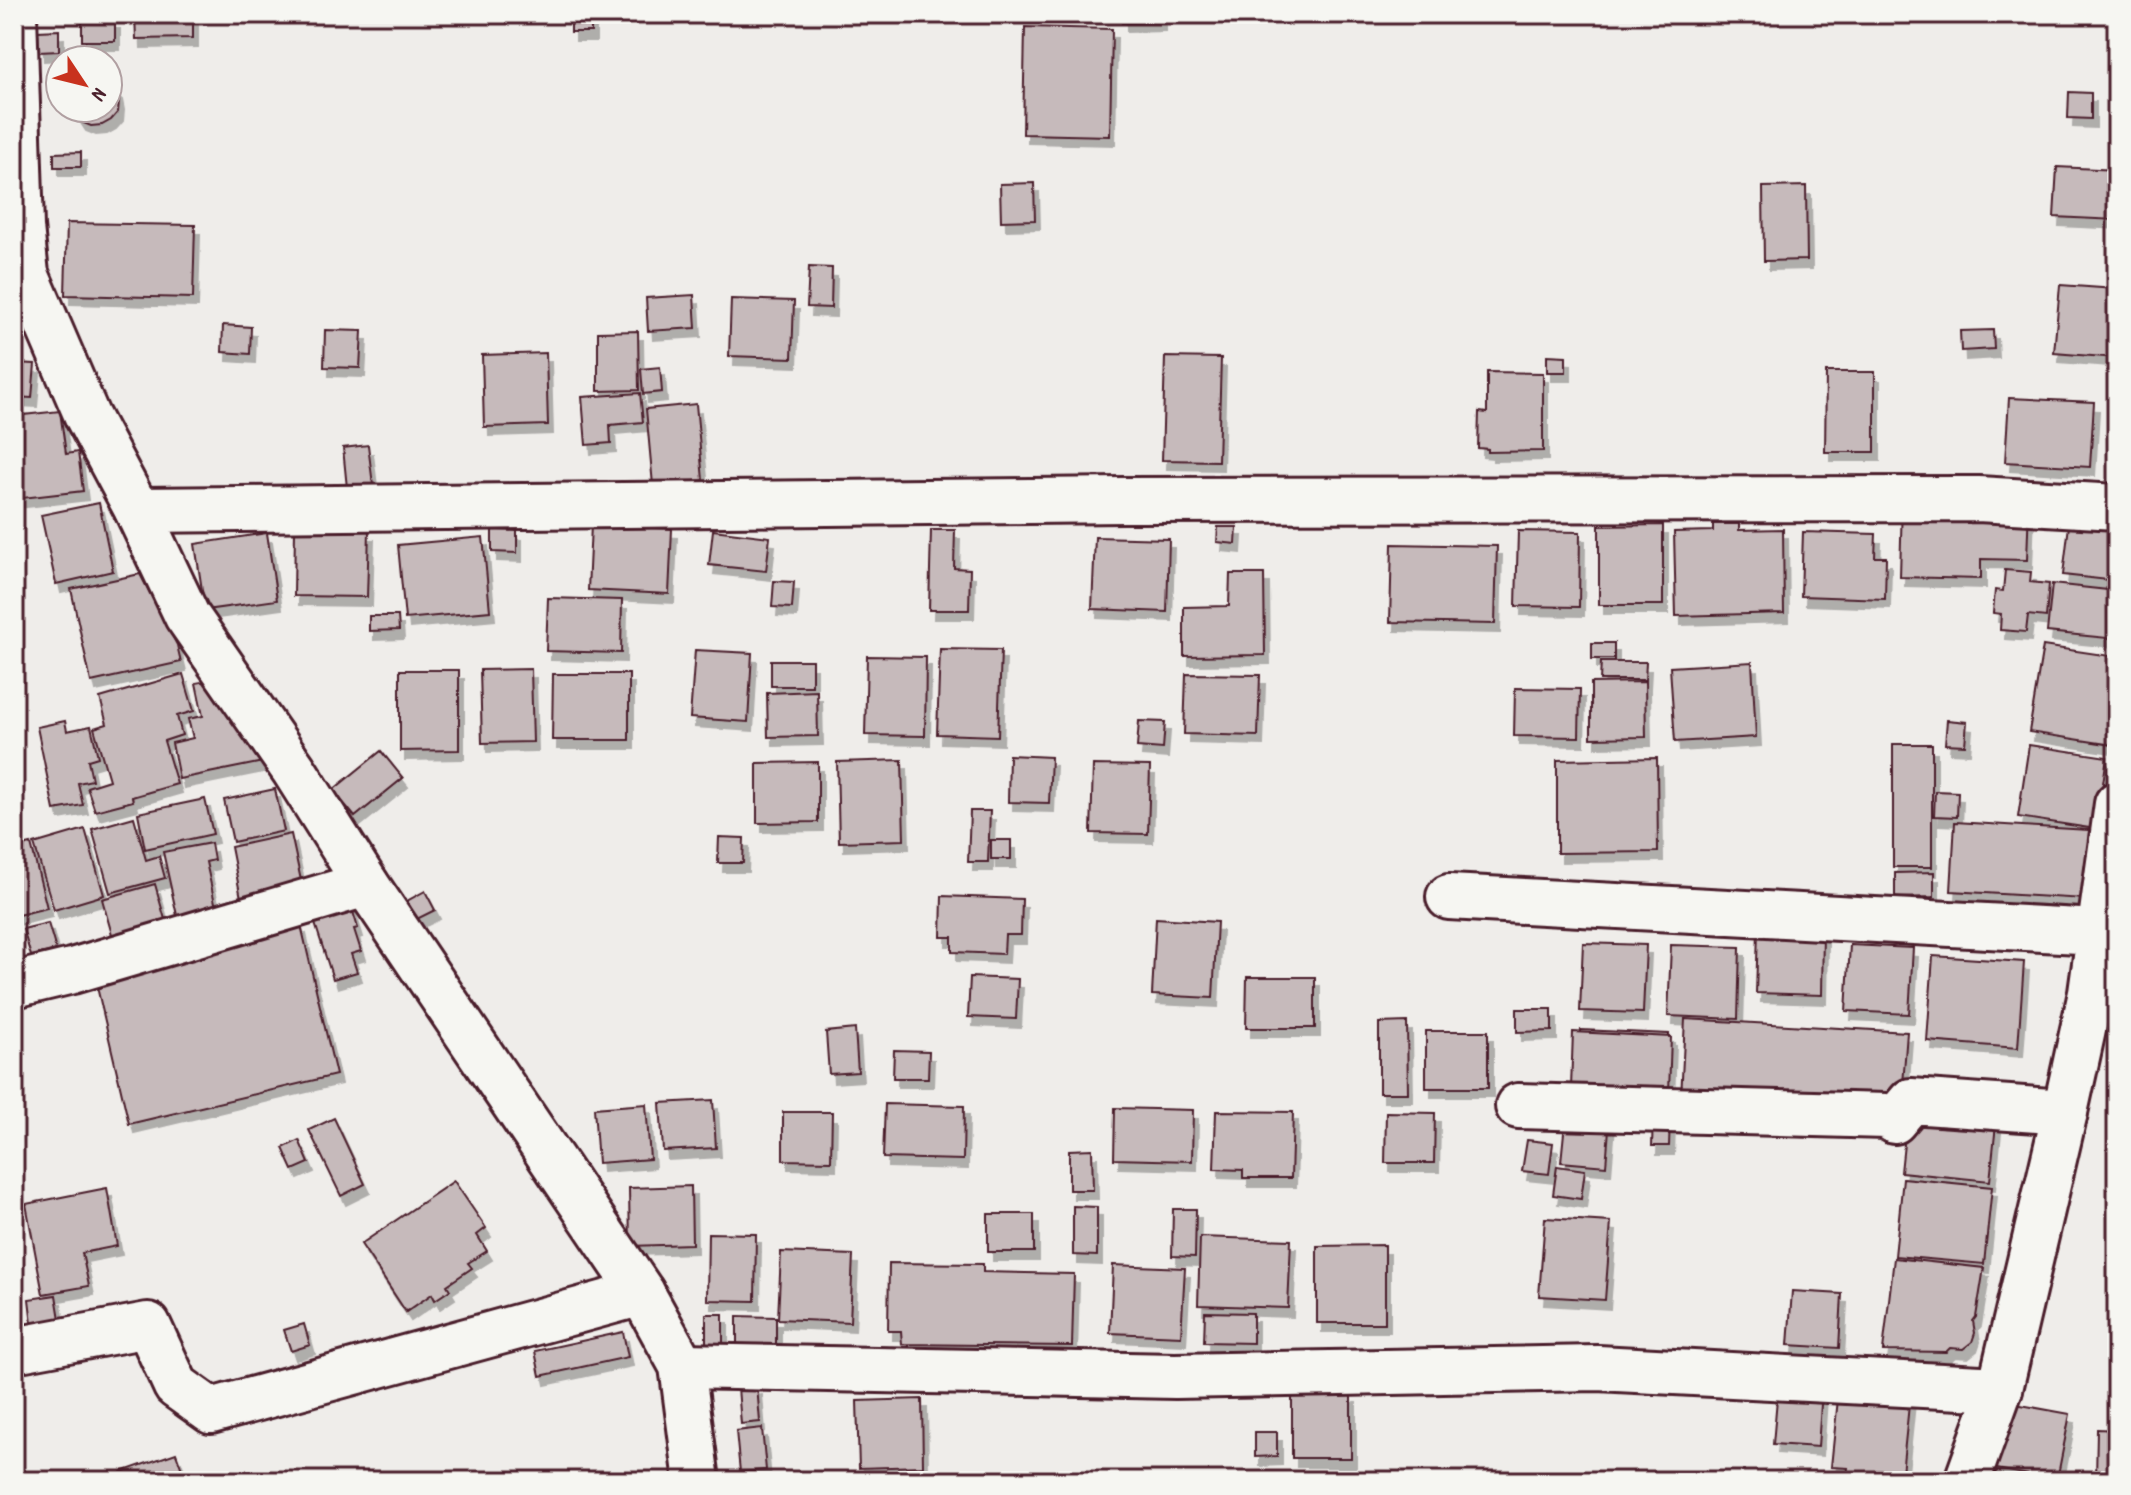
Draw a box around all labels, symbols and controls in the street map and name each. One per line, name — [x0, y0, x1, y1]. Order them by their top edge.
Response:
north arrow — [44, 44, 124, 124]
text: N — [82, 80, 113, 107]

